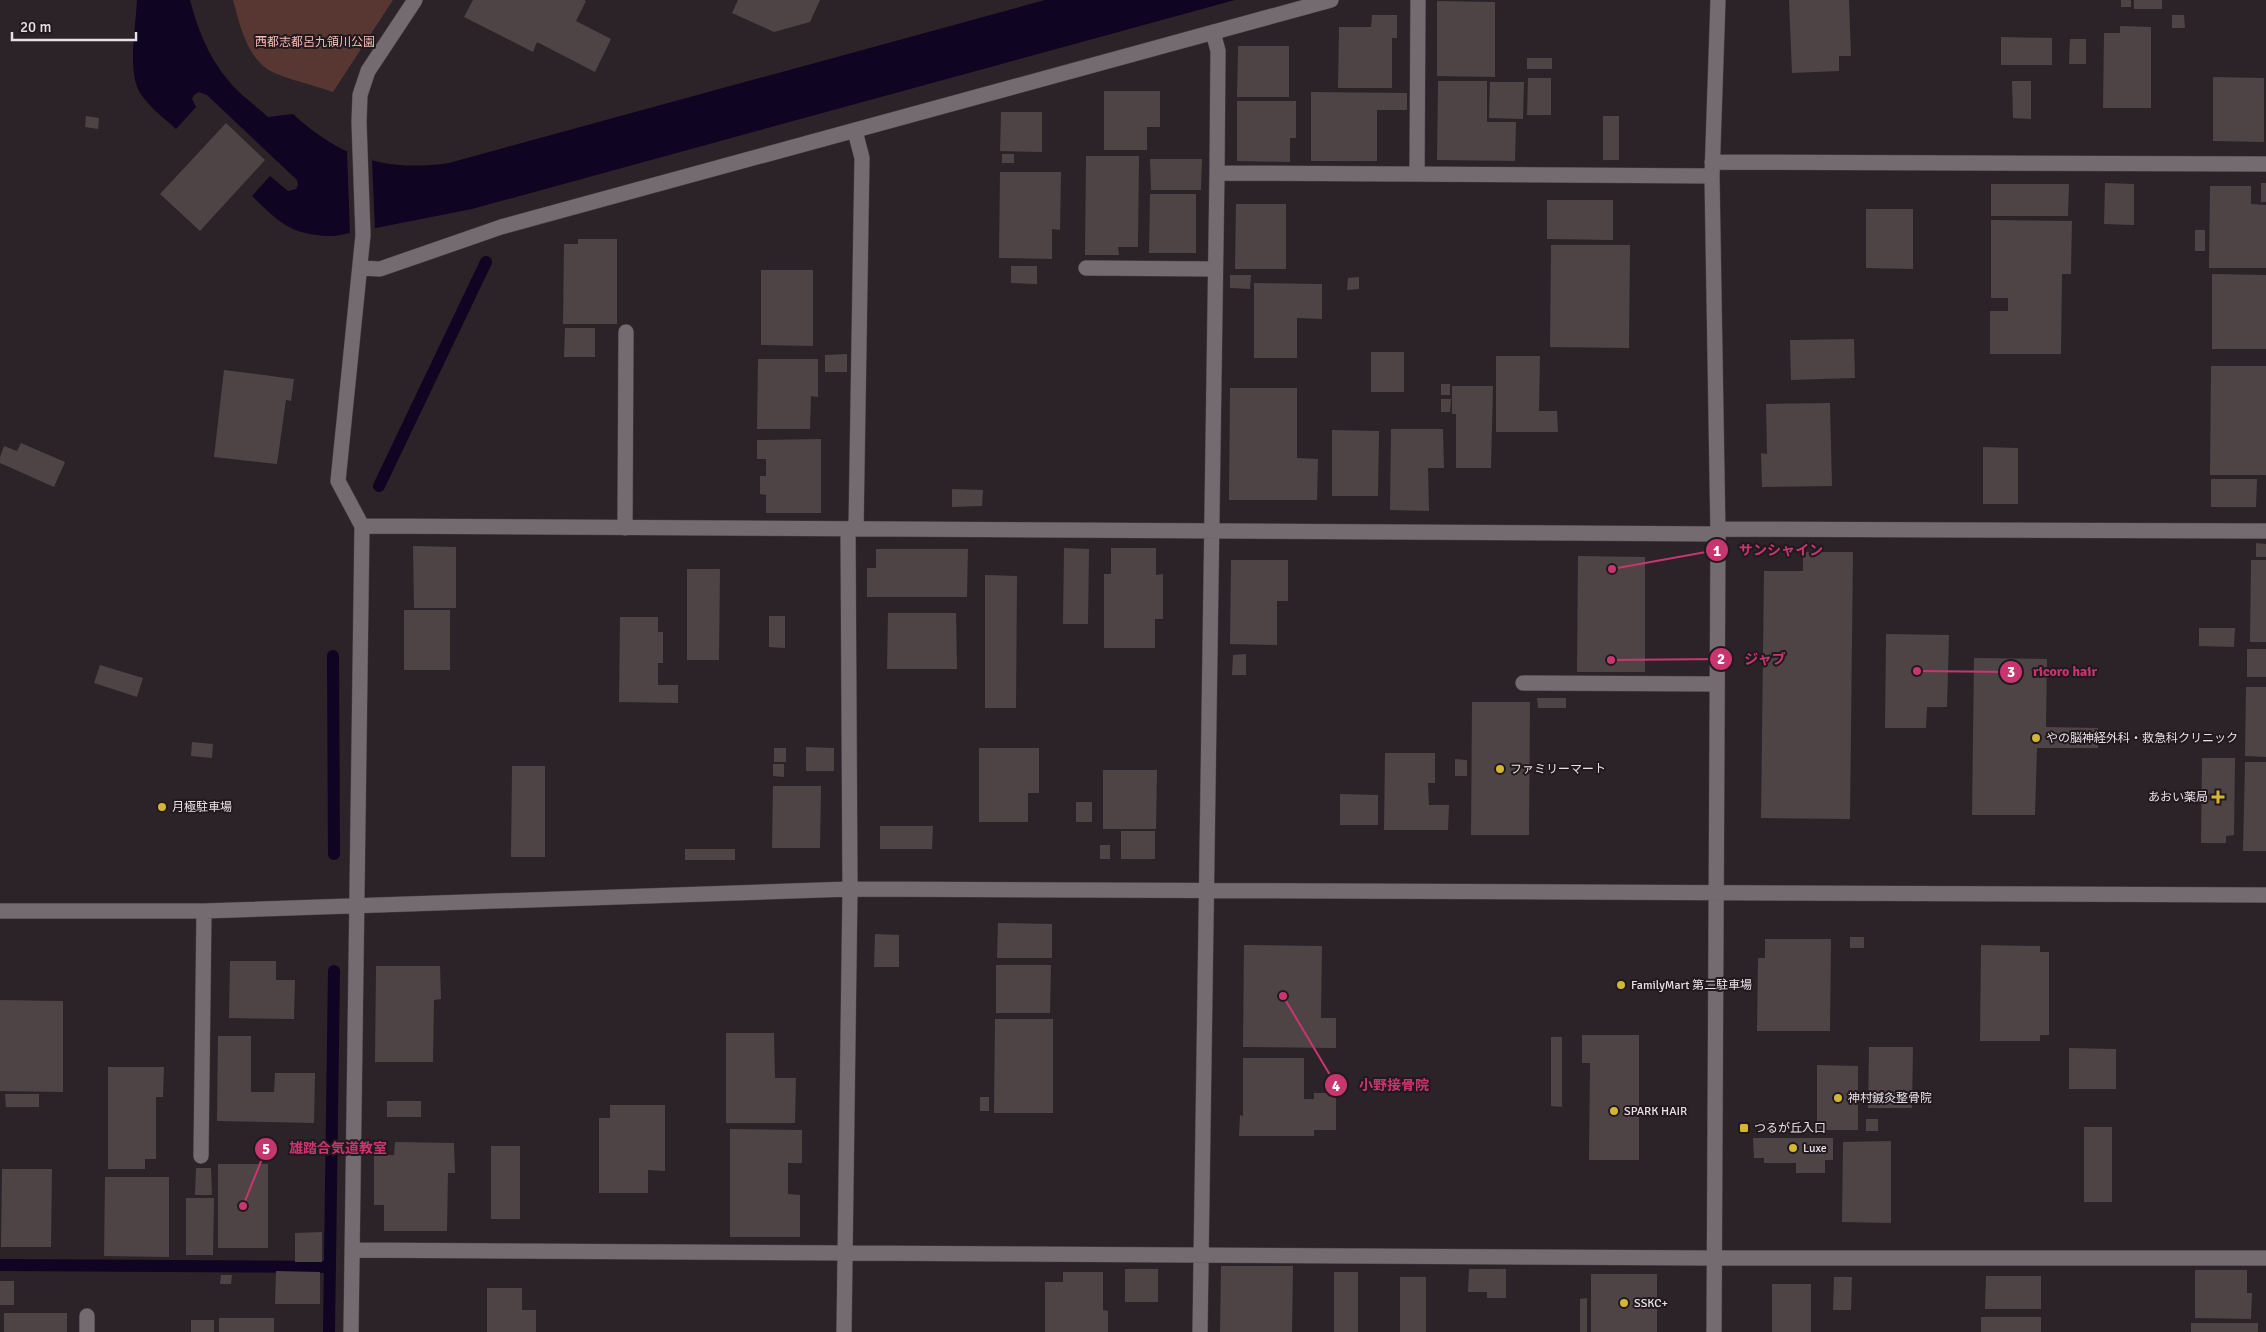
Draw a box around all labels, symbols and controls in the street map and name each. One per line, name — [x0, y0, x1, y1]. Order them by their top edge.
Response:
scale bar — [12, 10, 136, 42]
text: 20 m — [20, 18, 51, 36]
park label: 西都志都呂九領川公園 — [255, 35, 375, 50]
callout: サンシャイン — [1704, 536, 1833, 565]
text: 1 — [1713, 542, 1721, 560]
text: サンシャイン — [1739, 542, 1823, 559]
callout: ジャブ — [1709, 644, 1796, 673]
text: 2 — [1717, 650, 1725, 668]
text: ジャブ — [1744, 651, 1786, 668]
callout: ricoro hair — [1998, 657, 2107, 686]
text: 3 — [2007, 663, 2015, 681]
text: ricoro hair — [2033, 663, 2098, 680]
place label: やの脳神経外科・救急科クリニック — [2046, 731, 2238, 746]
marker: やの脳神経外科・救急科クリニック — [2030, 732, 2042, 744]
place label: ファミリーマート — [1510, 762, 1606, 777]
marker: ファミリーマート — [1494, 763, 1506, 775]
place label: あおい薬局 — [2148, 790, 2208, 805]
marker: あおい薬局 — [2212, 791, 2224, 803]
place label: 月極駐車場 — [172, 800, 232, 815]
marker: 月極駐車場 — [156, 801, 168, 813]
place label: FamilyMart 第二駐車場 — [1631, 978, 1752, 993]
marker: FamilyMart 第二駐車場 — [1615, 979, 1627, 991]
callout: 小野接骨院 — [1324, 1071, 1439, 1100]
text: 4 — [1332, 1077, 1340, 1095]
text: 小野接骨院 — [1359, 1077, 1429, 1094]
place label: 神村鍼灸整骨院 — [1848, 1091, 1932, 1106]
marker: 神村鍼灸整骨院 — [1832, 1092, 1844, 1104]
place label: SPARK HAIR — [1624, 1104, 1687, 1119]
marker: SPARK HAIR — [1608, 1105, 1620, 1117]
place label: つるが丘入口 — [1754, 1121, 1826, 1136]
marker: つるが丘入口 — [1738, 1122, 1750, 1134]
callout: 雄踏合気道教室 — [254, 1134, 397, 1163]
text: 5 — [262, 1140, 270, 1158]
text: 雄踏合気道教室 — [289, 1140, 387, 1157]
place label: Luxe — [1803, 1141, 1827, 1156]
marker: Luxe — [1787, 1142, 1799, 1154]
place label: SSKC+ — [1634, 1296, 1668, 1311]
marker: SSKC+ — [1618, 1297, 1630, 1309]

